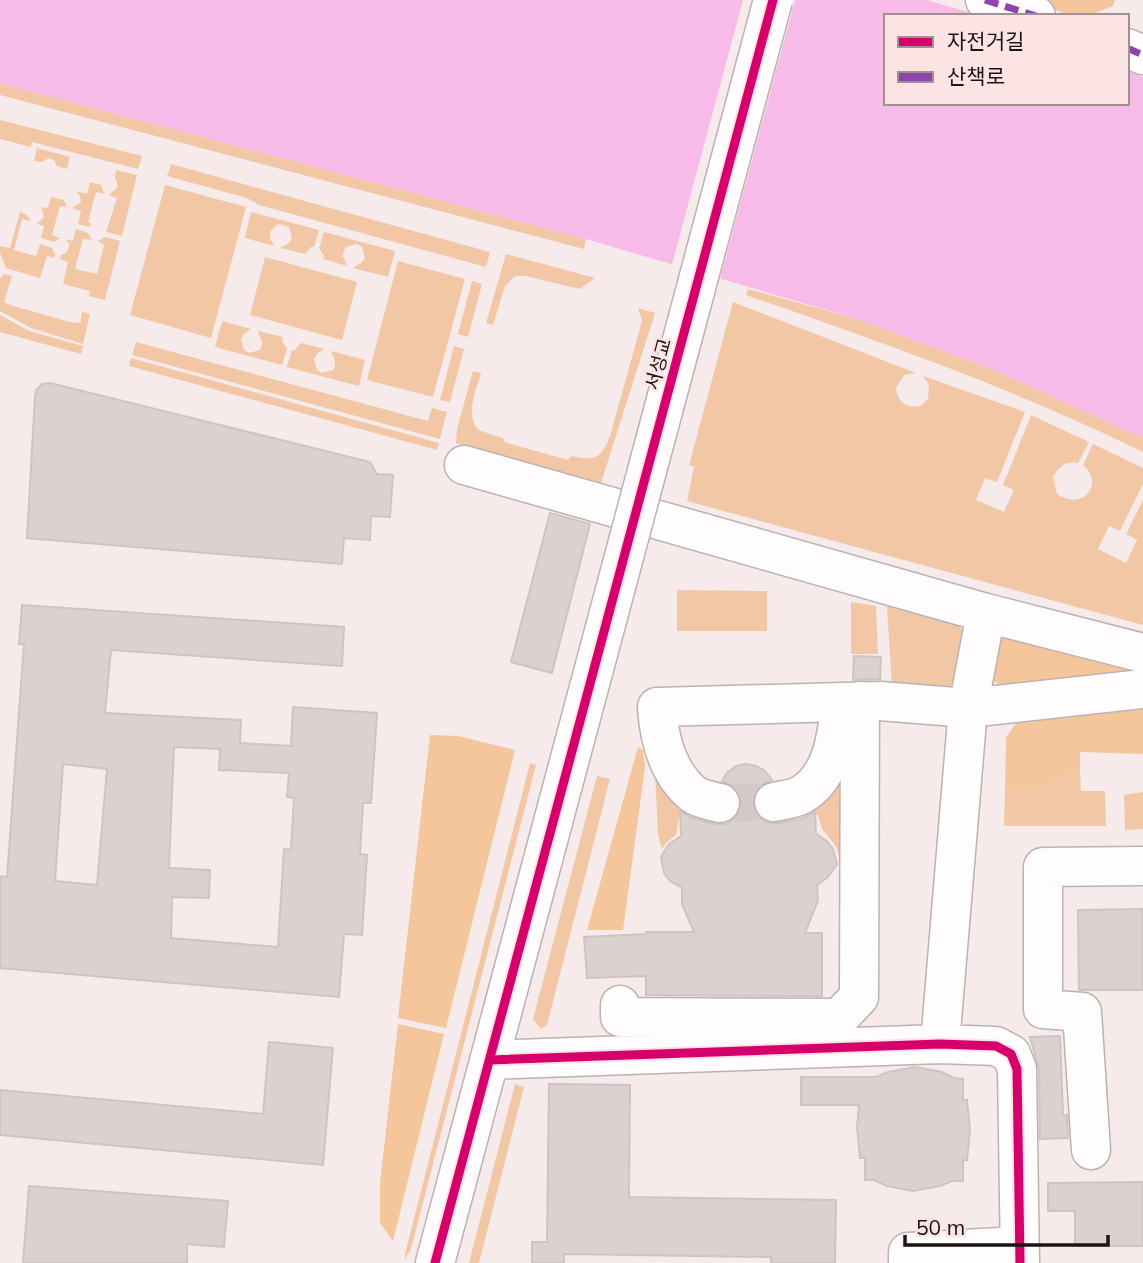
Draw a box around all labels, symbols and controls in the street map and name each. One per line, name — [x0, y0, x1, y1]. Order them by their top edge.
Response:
legend — [884, 14, 1129, 105]
text: 자전거길 — [947, 28, 1024, 54]
text: 산책로 — [947, 63, 1005, 89]
street label: 서성교 — [640, 336, 676, 392]
scale bar — [905, 1204, 1108, 1248]
text: 50 m — [916, 1214, 965, 1240]

